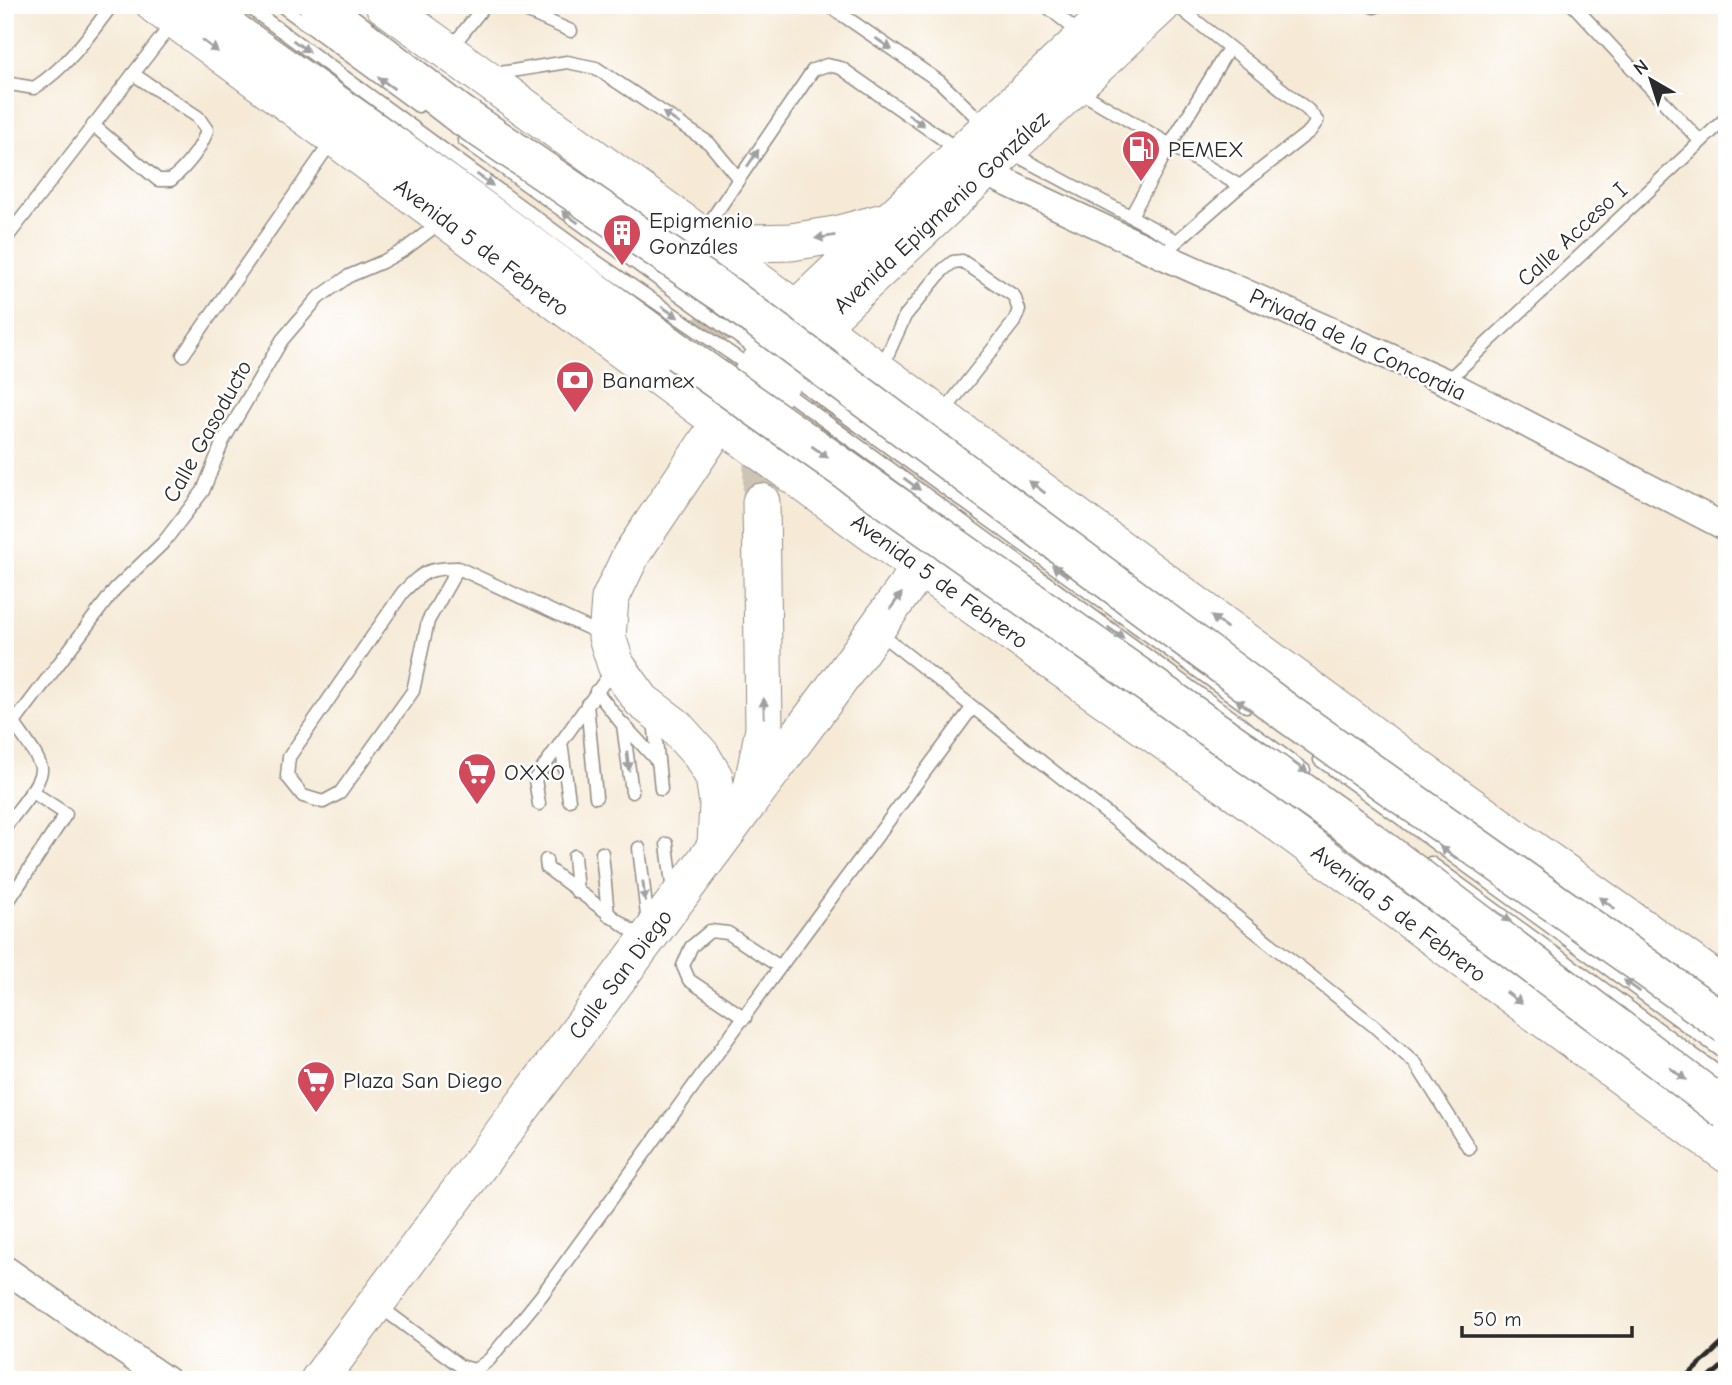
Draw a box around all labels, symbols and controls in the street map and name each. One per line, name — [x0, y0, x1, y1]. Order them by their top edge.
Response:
one-way arrow — [875, 37, 893, 51]
one-way arrow — [292, 38, 310, 52]
one-way arrow — [201, 39, 219, 53]
north arrow — [1616, 46, 1686, 116]
text: N — [1629, 55, 1653, 80]
one-way arrow — [377, 76, 395, 90]
street label: Avenida Epigmenio González — [828, 105, 1055, 319]
one-way arrow — [661, 111, 681, 124]
one-way arrow — [907, 113, 925, 127]
fuel station icon: PEMEX — [1120, 128, 1162, 183]
place label: PEMEX — [1168, 136, 1244, 163]
one-way arrow — [746, 149, 759, 168]
street label: Avenida 5 de Febrero — [389, 173, 575, 322]
one-way arrow — [476, 173, 494, 187]
street label: Calle Acceso I — [1512, 177, 1633, 292]
place label: Epigmenio Gonzáles — [649, 207, 753, 260]
one-way arrow — [561, 210, 579, 224]
building icon: Epigmenio Gonzáles — [601, 212, 643, 267]
one-way arrow — [814, 232, 836, 243]
street label: Privada de la Concordia — [1245, 282, 1470, 407]
one-way arrow — [661, 305, 679, 319]
street label: Calle Gasoducto — [157, 355, 258, 507]
bank icon: Banamex — [554, 359, 596, 414]
place label: Banamex — [602, 367, 694, 394]
one-way arrow — [811, 444, 829, 458]
one-way arrow — [903, 477, 921, 491]
one-way arrow — [1028, 479, 1046, 494]
street label: Avenida 5 de Febrero — [846, 508, 1033, 655]
one-way arrow — [1051, 564, 1069, 578]
one-way arrow — [889, 592, 903, 610]
one-way arrow — [1210, 616, 1228, 630]
one-way arrow — [1107, 626, 1125, 640]
one-way arrow — [758, 697, 769, 719]
one-way arrow — [1235, 698, 1253, 712]
supermarket icon: OXXO — [456, 751, 498, 806]
one-way arrow — [622, 751, 633, 773]
place label: OXXO — [504, 759, 565, 786]
one-way arrow — [1290, 760, 1309, 774]
street label: Avenida 5 de Febrero — [1306, 839, 1492, 988]
one-way arrow — [1439, 846, 1457, 860]
one-way arrow — [638, 880, 649, 902]
one-way arrow — [1598, 896, 1616, 910]
street label: Calle San Diego — [563, 904, 678, 1045]
one-way arrow — [1494, 909, 1512, 923]
one-way arrow — [1623, 980, 1641, 994]
one-way arrow — [1505, 991, 1523, 1005]
supermarket icon: Plaza San Diego — [295, 1059, 337, 1114]
place label: Plaza San Diego — [343, 1067, 502, 1094]
one-way arrow — [1669, 1067, 1687, 1081]
scale bar — [1462, 1294, 1632, 1338]
text: 50 m — [1473, 1307, 1522, 1331]

